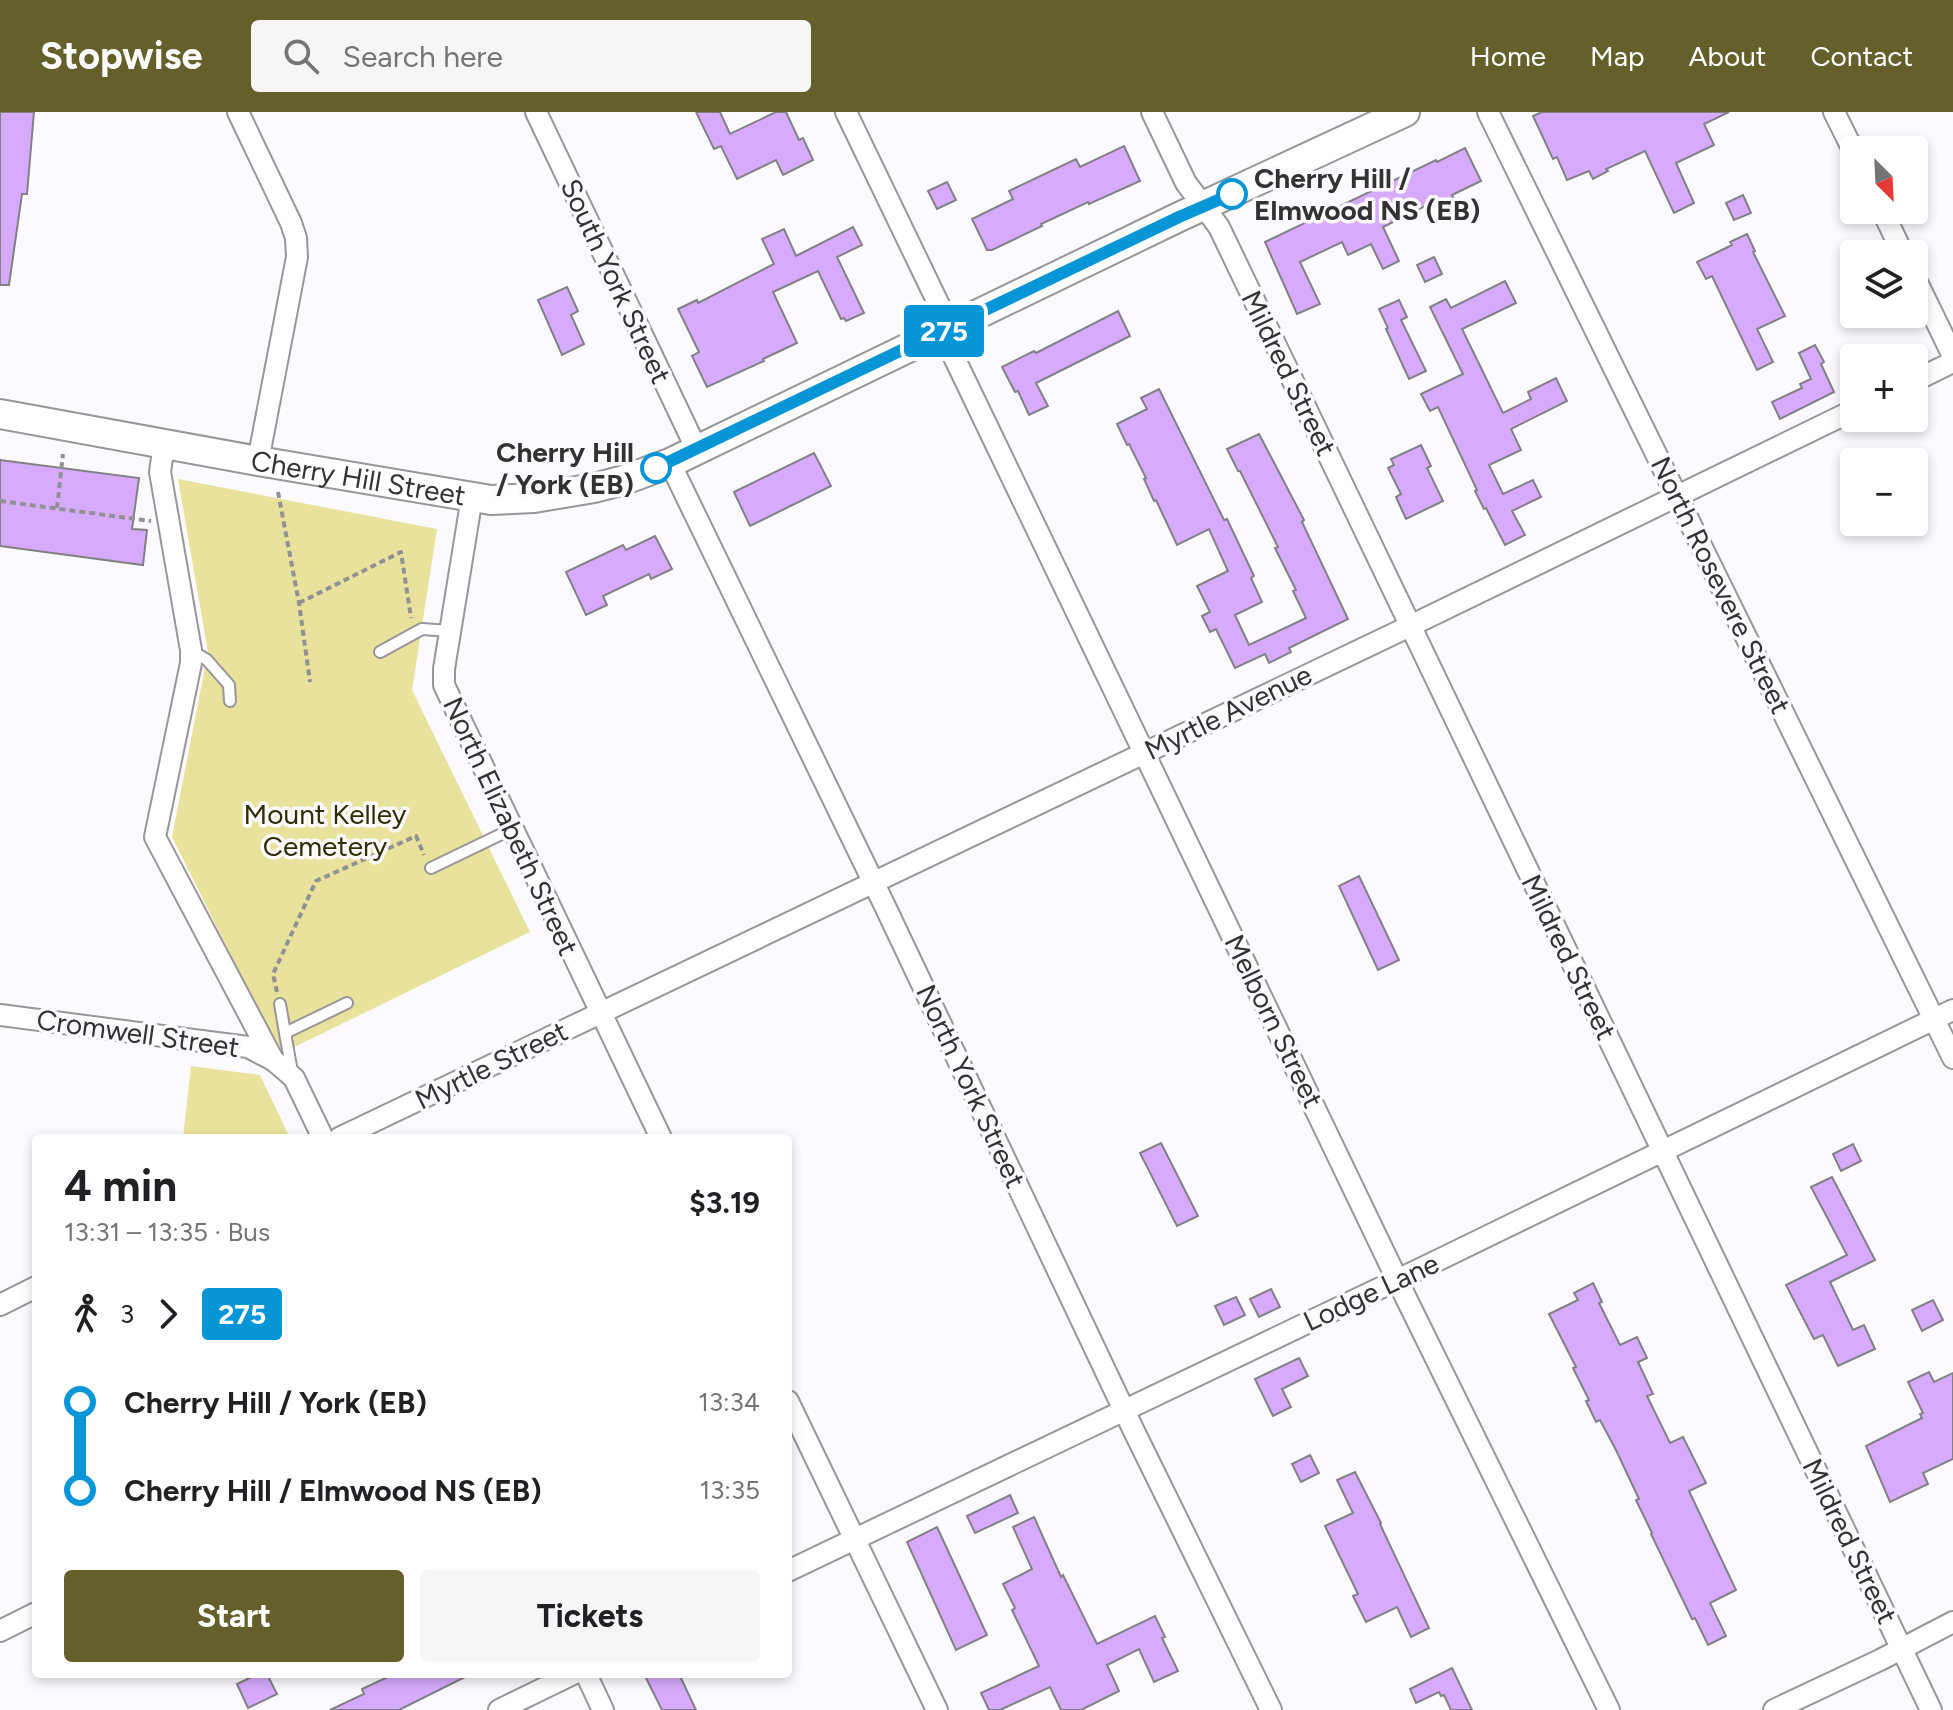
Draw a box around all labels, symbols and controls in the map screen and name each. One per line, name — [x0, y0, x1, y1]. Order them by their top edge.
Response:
search box — [251, 20, 811, 92]
text: Stopwise — [40, 33, 203, 79]
icon: search — [279, 34, 323, 78]
text: Search here — [343, 38, 503, 75]
text: Home — [1470, 39, 1546, 73]
text: Map — [1590, 39, 1645, 73]
text: About — [1689, 39, 1766, 73]
text: Contact — [1810, 39, 1913, 73]
north arrow — [1840, 136, 1928, 224]
map controls — [1840, 136, 1928, 536]
place label: Cherry Hill / Elmwood NS (EB) — [1254, 161, 1481, 227]
street label: South York Street — [554, 173, 678, 389]
marker: Cherry Hill / Elmwood NS (EB) — [1217, 179, 1247, 209]
button: layers — [1840, 240, 1928, 328]
street label: Mildred Street — [1234, 285, 1344, 461]
line badge: 275 — [898, 305, 990, 357]
text: 275 — [920, 314, 968, 348]
button: + — [1840, 344, 1928, 432]
place label: Cherry Hill / York (EB) — [496, 435, 634, 501]
street label: Cherry Hill Street — [249, 443, 468, 512]
button: − — [1840, 448, 1928, 536]
street label: North Rosevere Street — [1644, 451, 1798, 719]
marker: Cherry Hill / York (EB) — [641, 453, 671, 483]
street label: Myrtle Avenue — [1139, 657, 1317, 767]
street label: North Elizabeth Street — [436, 691, 586, 961]
park label: Mount Kelley Cemetery — [244, 797, 407, 863]
street label: Mildred Street — [1514, 869, 1624, 1045]
street label: Melborn Street — [1217, 929, 1331, 1113]
street label: North York Street — [909, 979, 1033, 1193]
street label: Cromwell Street — [35, 1002, 241, 1064]
street label: Myrtle Street — [409, 1014, 573, 1116]
text: 4 min — [64, 1159, 177, 1212]
text: $3.19 — [689, 1184, 760, 1221]
text: 13:31 – 13:35 · Bus — [64, 1216, 270, 1248]
street label: Lodge Lane — [1298, 1246, 1444, 1338]
icon: walk — [64, 1292, 108, 1336]
icon: forward — [146, 1292, 190, 1336]
text: 275 — [218, 1297, 266, 1331]
text: 3 — [120, 1298, 134, 1330]
text: Cherry Hill / York (EB) — [124, 1384, 427, 1421]
text: 13:34 — [698, 1386, 760, 1418]
street label: Mildred Street — [1795, 1453, 1905, 1629]
text: Cherry Hill / Elmwood NS (EB) — [124, 1472, 542, 1509]
text: 13:35 — [699, 1474, 760, 1506]
button: Start — [64, 1570, 404, 1662]
button: Tickets — [420, 1570, 760, 1662]

